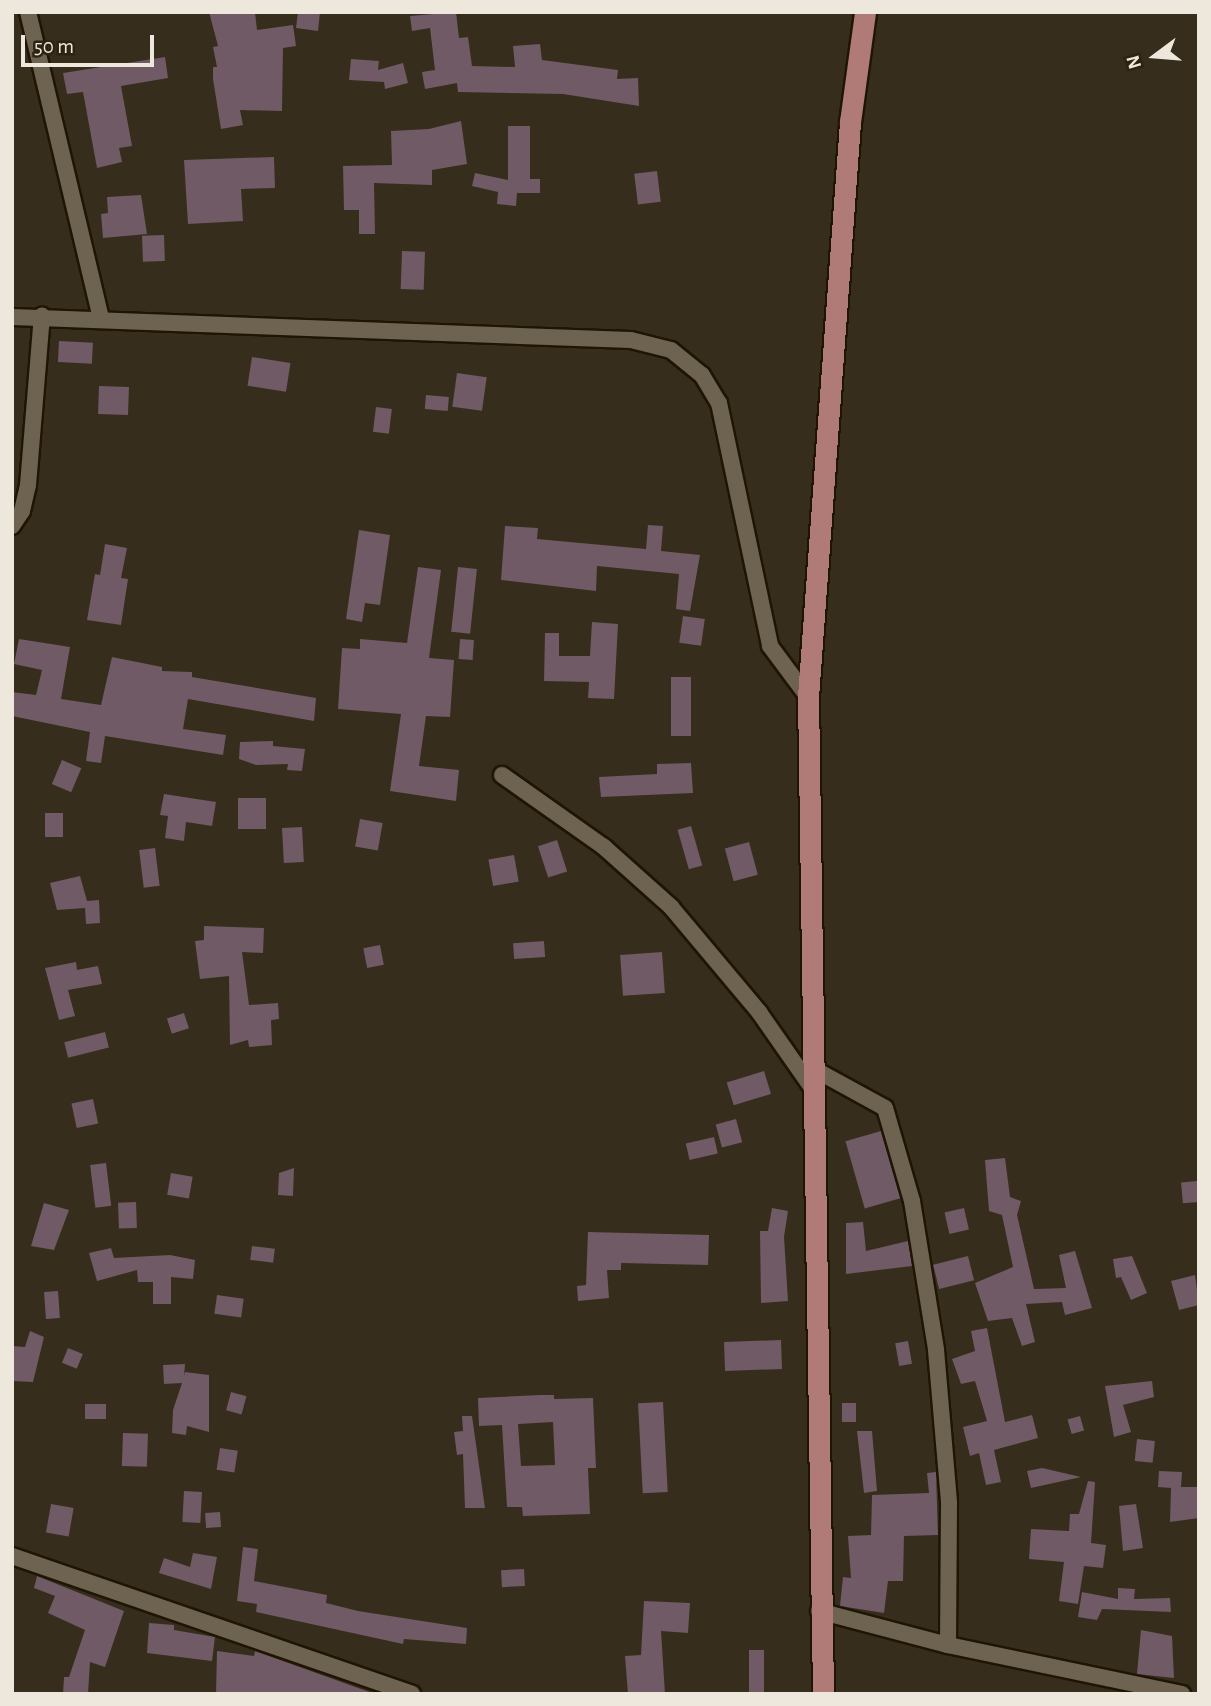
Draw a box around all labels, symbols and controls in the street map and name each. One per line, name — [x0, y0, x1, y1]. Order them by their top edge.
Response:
scale bar — [24, 21, 158, 65]
north arrow — [1120, 21, 1190, 91]
text: 50 m — [34, 36, 74, 57]
text: N — [1123, 53, 1145, 71]

